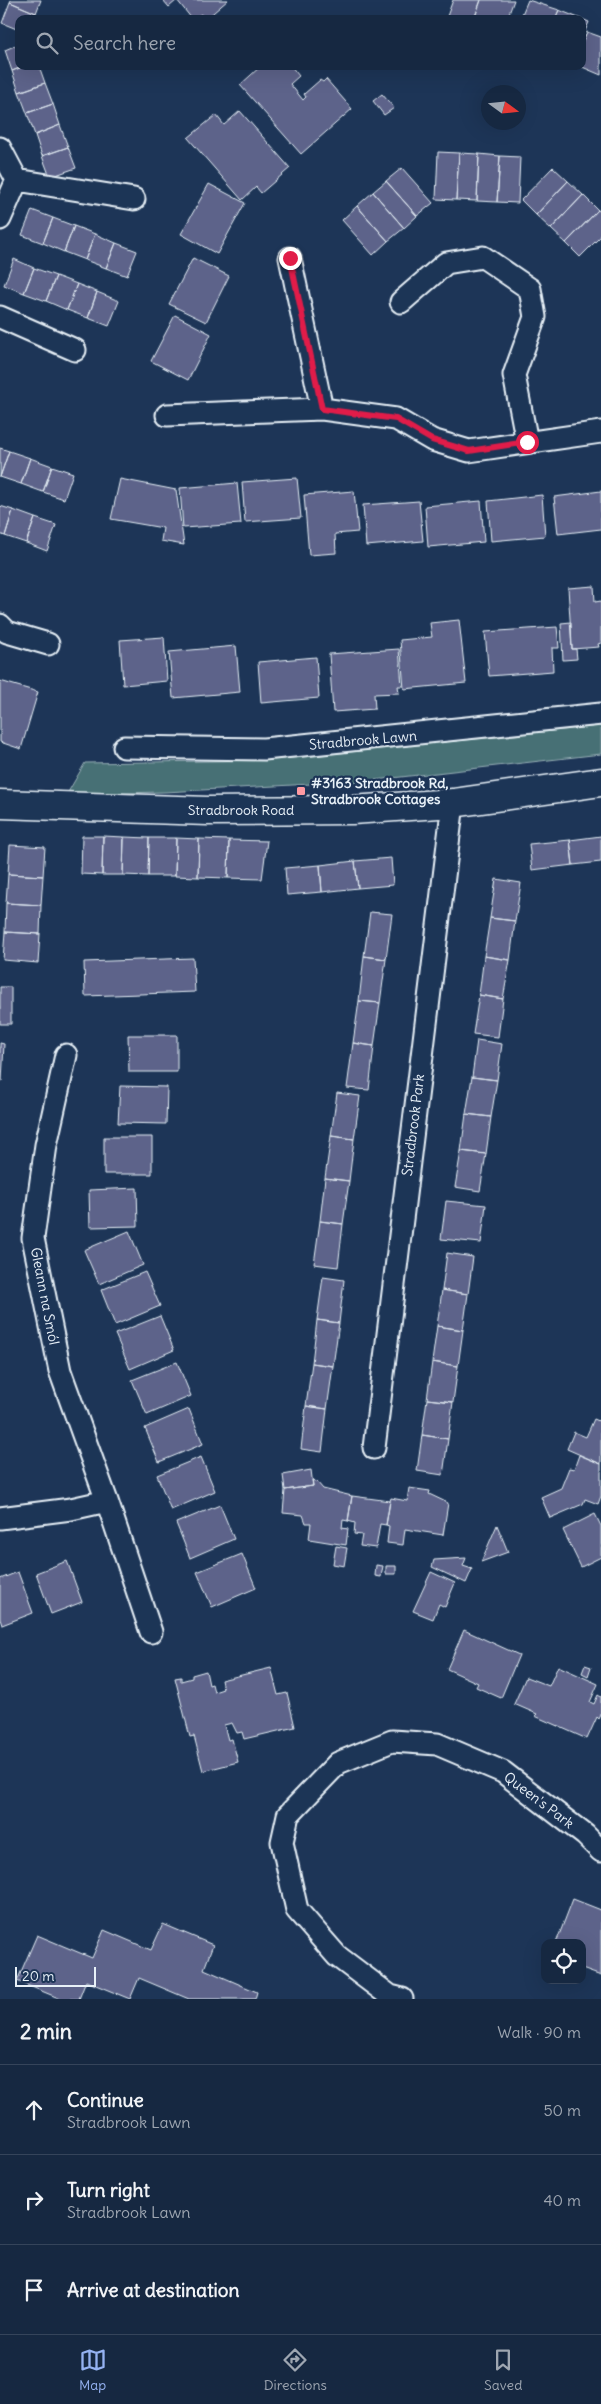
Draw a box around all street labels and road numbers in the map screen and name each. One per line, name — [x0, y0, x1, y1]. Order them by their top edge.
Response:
street label: Stradbrook Lawn — [308, 726, 418, 754]
street label: Stradbrook Road — [188, 801, 294, 819]
street label: Stradbrook Park — [398, 1073, 428, 1177]
street label: Gleann na Smól — [27, 1246, 63, 1346]
street label: Queen's Park — [500, 1768, 578, 1832]

